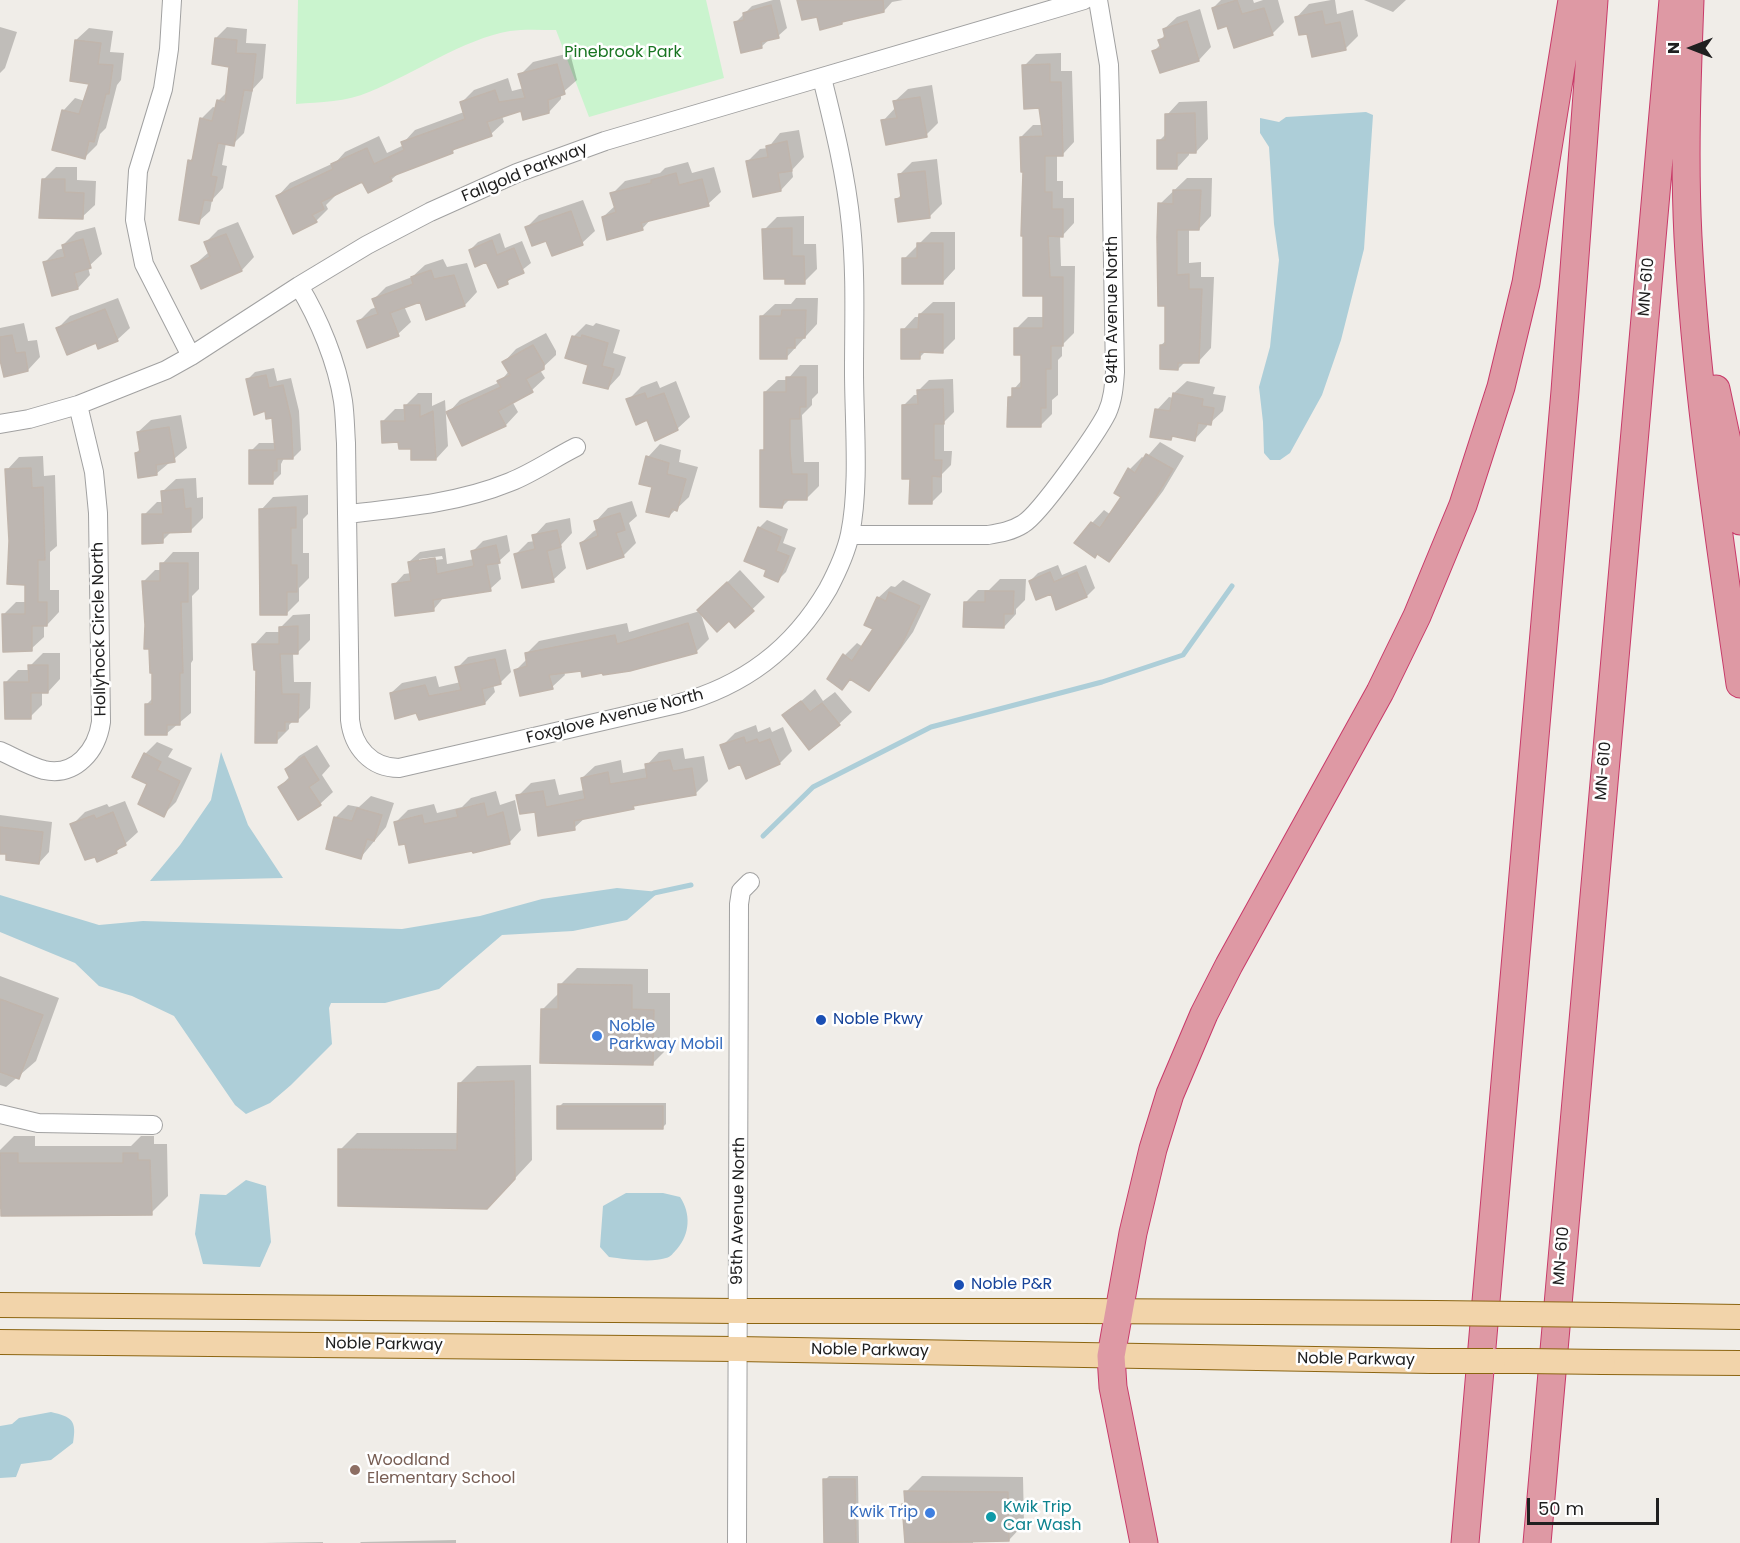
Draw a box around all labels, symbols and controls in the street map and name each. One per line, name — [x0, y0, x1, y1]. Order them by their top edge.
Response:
north arrow — [1662, 18, 1722, 78]
text: N — [1662, 42, 1685, 54]
park label: Pinebrook Park — [564, 43, 682, 63]
street label: Fallgold Parkway — [459, 139, 591, 207]
street label: 94th Avenue North — [1103, 236, 1123, 384]
street label: MN-610 — [1635, 257, 1659, 317]
street label: Hollyhock Circle North — [89, 542, 111, 716]
street label: Foxglove Avenue North — [524, 686, 706, 748]
street label: MN-610 — [1592, 741, 1616, 801]
place label: Noble Pkwy — [833, 1010, 923, 1030]
marker: Noble Pkwy — [814, 1013, 828, 1027]
place label: Noble Parkway Mobil — [609, 1017, 723, 1055]
marker: Noble Parkway Mobil — [590, 1029, 604, 1043]
street label: 95th Avenue North — [728, 1137, 750, 1285]
street label: MN-610 — [1550, 1226, 1574, 1286]
place label: Noble P&R — [971, 1275, 1052, 1295]
marker: Noble P&R — [952, 1278, 966, 1292]
street label: Noble Parkway — [325, 1334, 443, 1356]
street label: Noble Parkway — [811, 1340, 929, 1362]
street label: Noble Parkway — [1297, 1349, 1415, 1371]
place label: Woodland Elementary School — [367, 1451, 515, 1489]
marker: Woodland Elementary School — [348, 1463, 362, 1477]
scale bar — [1530, 1486, 1662, 1524]
text: 50 m — [1538, 1496, 1584, 1521]
place label: Kwik Trip Car Wash — [1003, 1498, 1081, 1536]
place label: Kwik Trip — [849, 1503, 918, 1523]
marker: Kwik Trip — [923, 1506, 937, 1520]
marker: Kwik Trip Car Wash — [984, 1510, 998, 1524]

